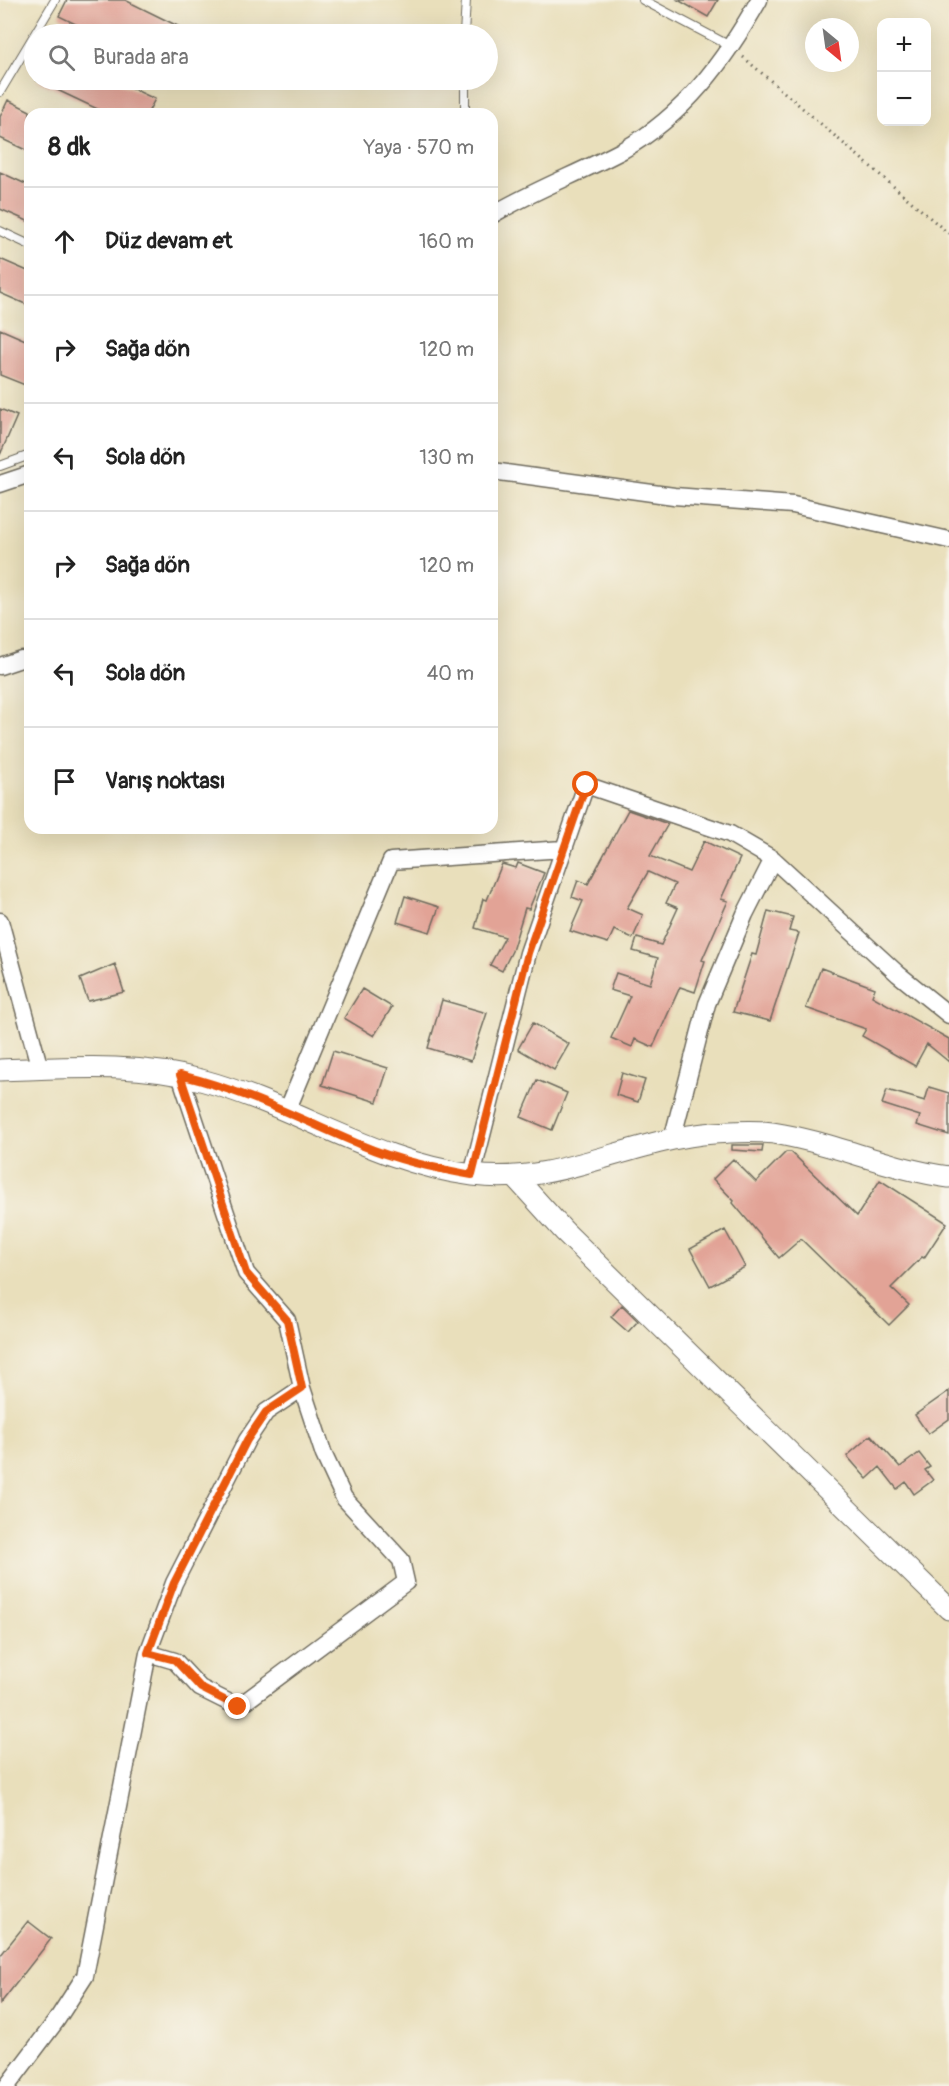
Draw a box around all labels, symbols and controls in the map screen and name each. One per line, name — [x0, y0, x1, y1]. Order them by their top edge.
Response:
north arrow — [805, 18, 859, 72]
map controls — [877, 18, 931, 126]
button: + — [877, 18, 931, 72]
search box — [24, 24, 498, 90]
icon: search — [45, 41, 78, 74]
text: Burada ara — [93, 43, 189, 71]
button: − — [877, 72, 931, 126]
text: 8 dk — [48, 131, 90, 163]
text: Yaya · 570 m — [364, 135, 474, 160]
icon: ahead — [48, 225, 81, 258]
text: Düz devam et — [105, 227, 232, 255]
text: 160 m — [419, 229, 474, 254]
icon: right — [48, 333, 81, 366]
text: Sağa dön — [105, 335, 190, 363]
text: 120 m — [419, 337, 474, 362]
icon: left — [48, 441, 81, 474]
text: Sola dön — [105, 443, 185, 471]
text: 130 m — [419, 445, 474, 470]
icon: right — [48, 549, 81, 582]
text: Sağa dön — [105, 551, 190, 579]
text: 120 m — [419, 553, 474, 578]
icon: left — [48, 657, 81, 690]
text: Sola dön — [105, 659, 185, 687]
text: 40 m — [427, 661, 474, 686]
icon: arrive — [48, 765, 81, 798]
text: Varış noktası — [105, 767, 226, 795]
route start — [572, 771, 598, 797]
route end — [224, 1693, 250, 1719]

